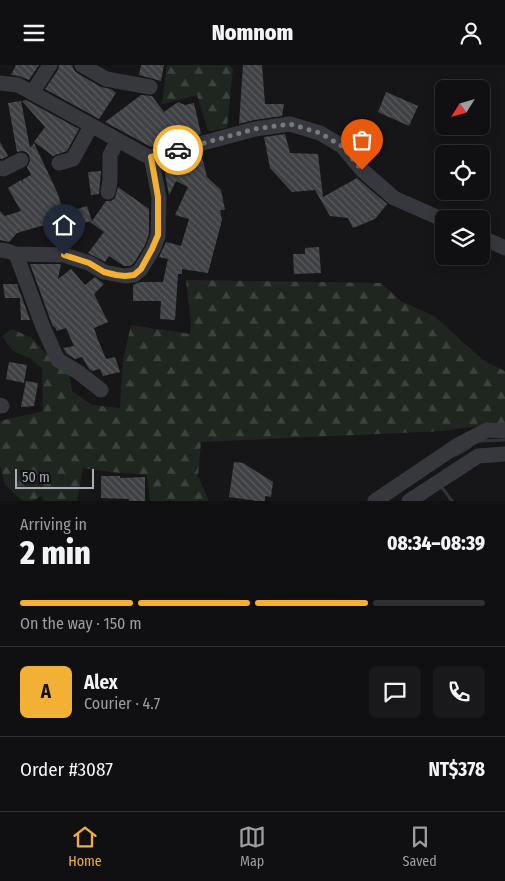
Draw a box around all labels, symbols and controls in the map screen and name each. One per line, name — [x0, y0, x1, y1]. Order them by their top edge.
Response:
icon: menu — [20, 19, 48, 47]
text: Nomnom — [212, 19, 293, 46]
icon: person — [457, 19, 485, 47]
north arrow — [435, 80, 490, 135]
map controls — [435, 80, 490, 265]
pin — [341, 119, 383, 170]
courier — [153, 125, 203, 175]
icon: bag — [348, 126, 376, 154]
icon: car — [164, 136, 192, 164]
button: locate — [435, 145, 490, 200]
pin — [43, 204, 85, 255]
button: layers — [435, 210, 490, 265]
icon: home — [50, 211, 78, 239]
scale bar — [15, 466, 94, 489]
text: 50 m — [22, 469, 50, 486]
text: Arriving in — [20, 515, 87, 534]
text: 08:34–08:39 — [387, 532, 485, 555]
text: 2 min — [20, 534, 91, 572]
text: On the way · 150 m — [20, 614, 141, 633]
button: chat — [369, 666, 421, 718]
button: phone — [433, 666, 485, 718]
text: Alex — [84, 671, 118, 694]
text: A — [41, 680, 51, 703]
text: Courier · 4.7 — [84, 694, 160, 713]
text: Order #3087 — [20, 758, 113, 781]
text: NT$378 — [428, 758, 485, 781]
tab: Home — [68, 823, 102, 870]
tab: Map — [238, 823, 266, 870]
tab: Saved — [403, 823, 437, 870]

